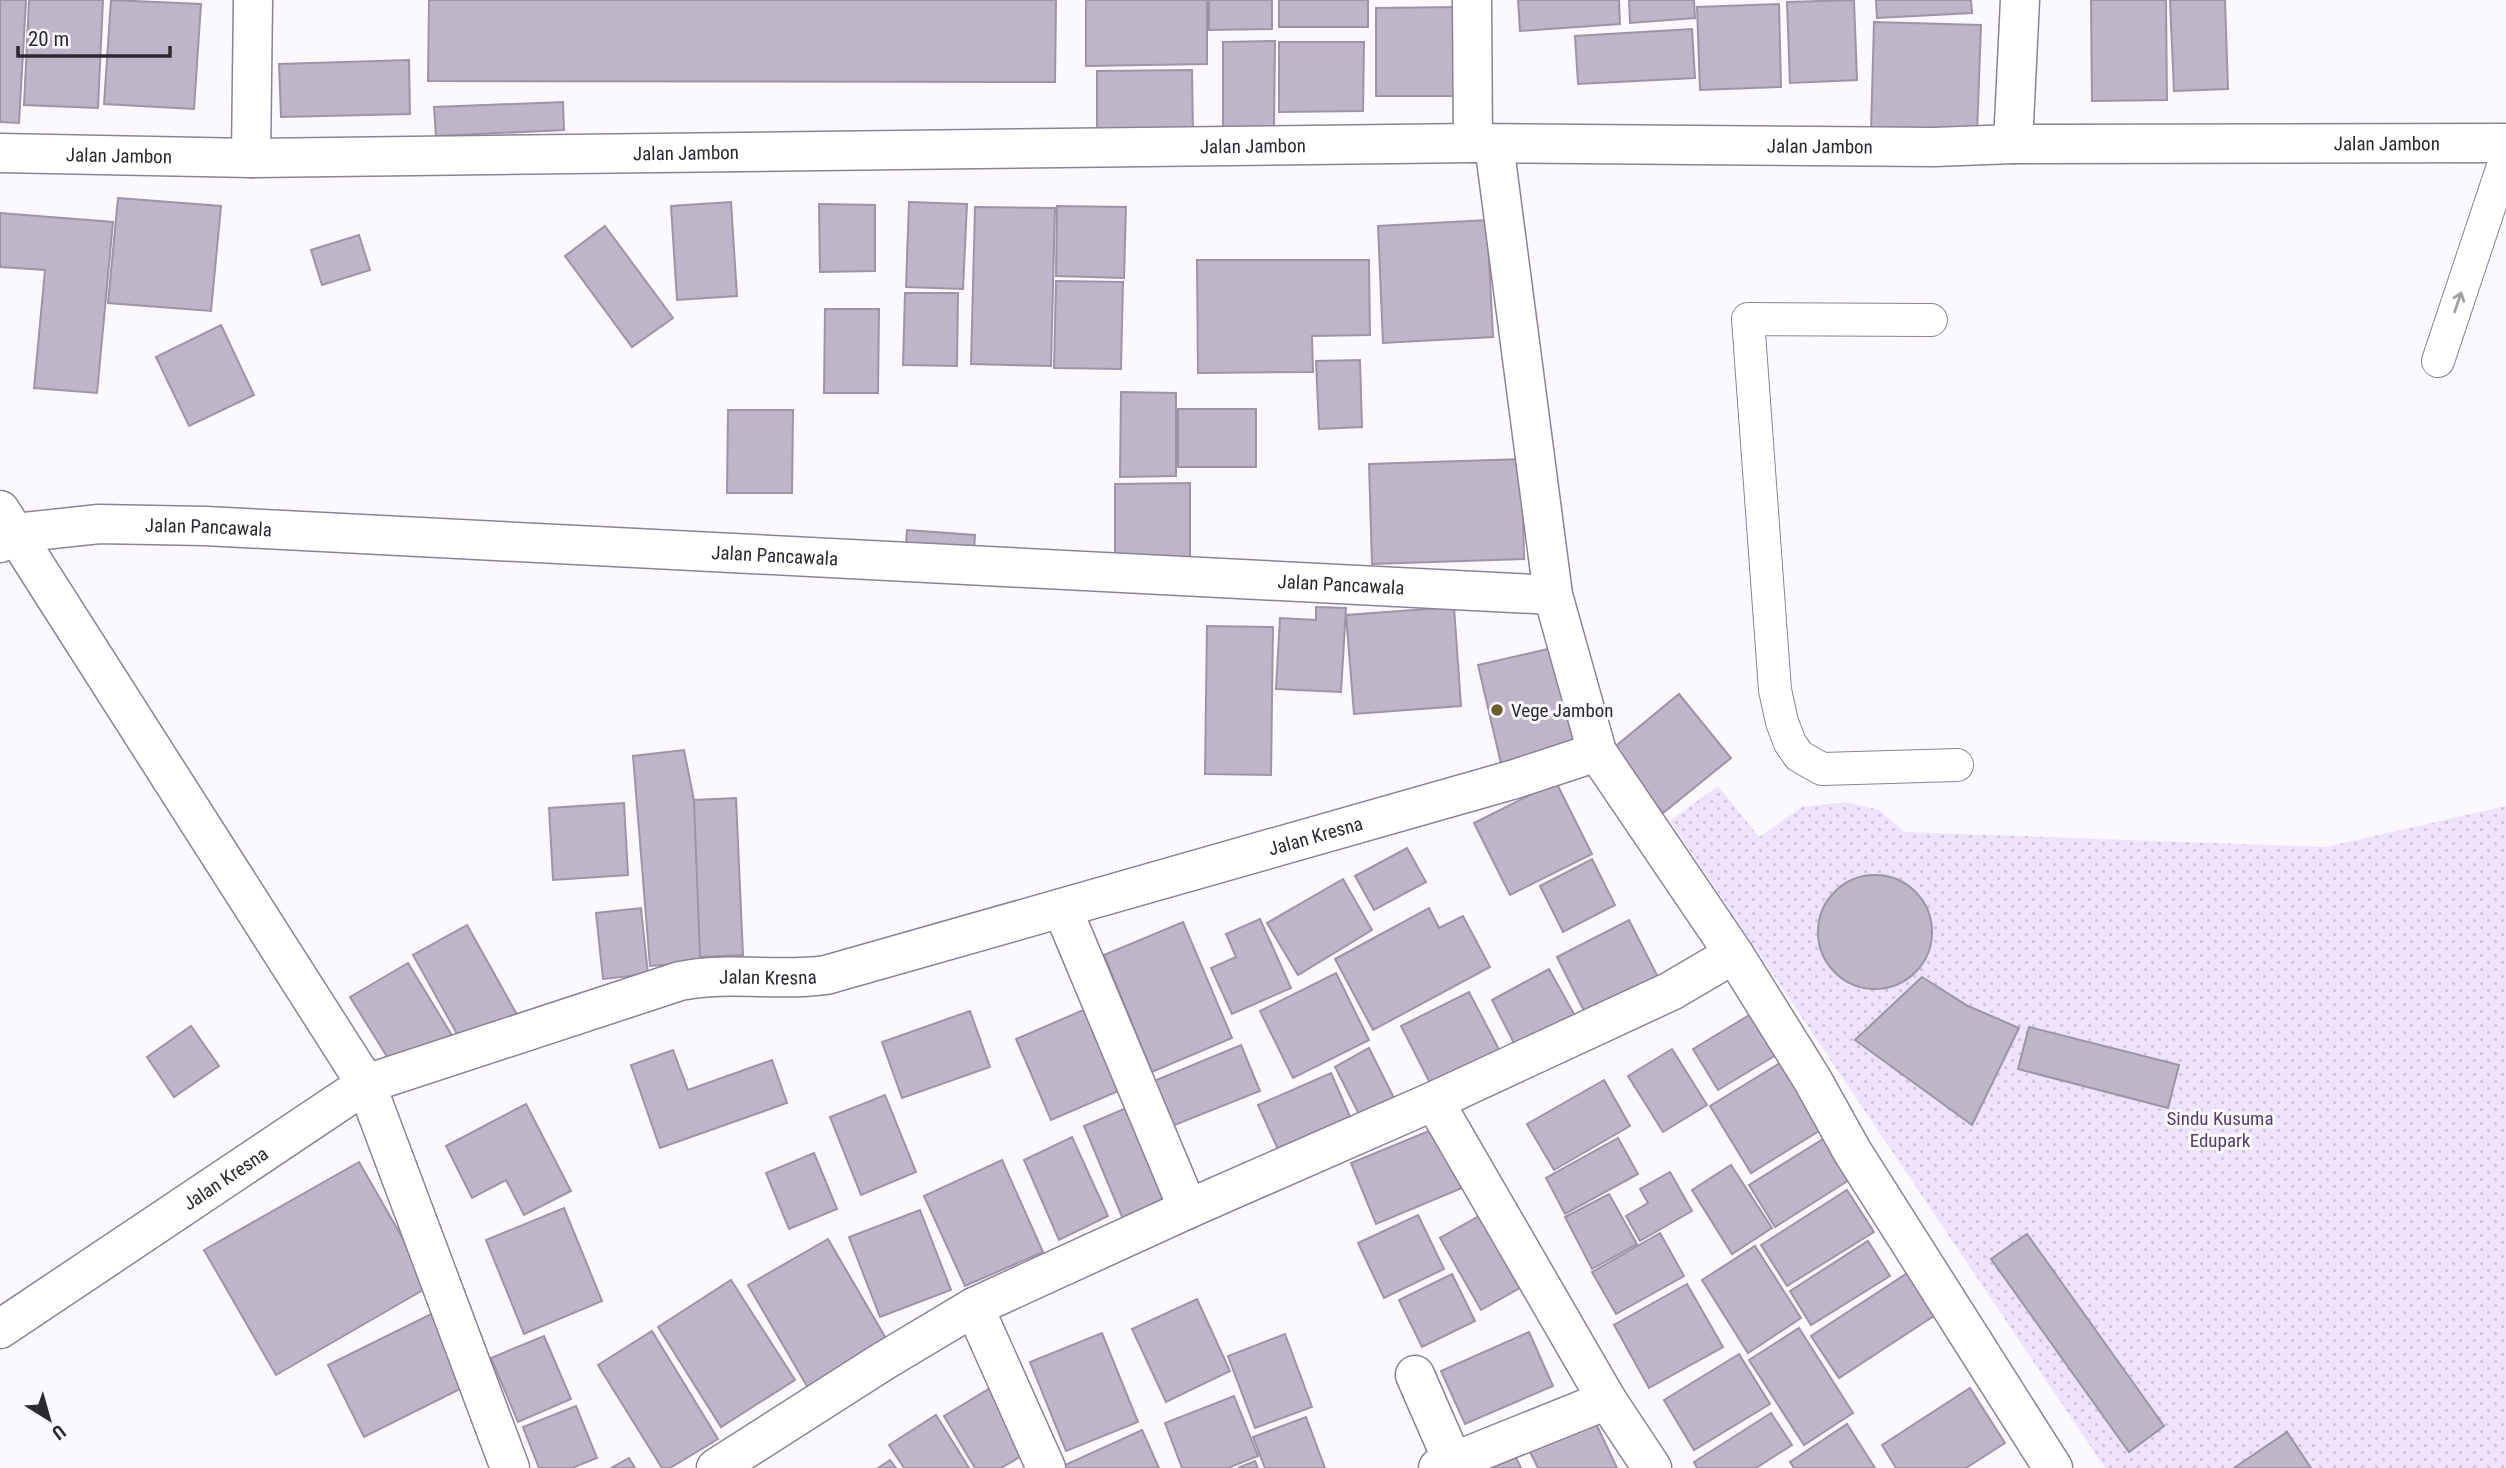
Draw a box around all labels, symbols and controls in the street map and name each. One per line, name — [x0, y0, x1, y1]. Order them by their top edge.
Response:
scale bar — [18, 14, 170, 58]
text: 20 m — [28, 27, 69, 51]
street label: Jalan Jambon — [2334, 132, 2440, 155]
street label: Jalan Jambon — [1200, 134, 1306, 158]
street label: Jalan Jambon — [1767, 134, 1873, 158]
street label: Jalan Jambon — [633, 141, 739, 165]
street label: Jalan Jambon — [66, 143, 172, 168]
one-way arrow — [2452, 291, 2465, 313]
street label: Jalan Pancawala — [145, 513, 272, 541]
street label: Jalan Pancawala — [711, 540, 839, 570]
street label: Jalan Pancawala — [1277, 569, 1405, 599]
place label: Vege Jambon — [1511, 699, 1614, 722]
marker: Vege Jambon — [1489, 702, 1505, 718]
street label: Jalan Kresna — [1265, 811, 1365, 860]
street label: Jalan Kresna — [719, 965, 817, 989]
park label: Sindu Kusuma Edupark — [2167, 1107, 2273, 1152]
street label: Jalan Kresna — [178, 1142, 272, 1215]
north arrow — [14, 1384, 84, 1454]
text: U — [48, 1420, 70, 1445]

